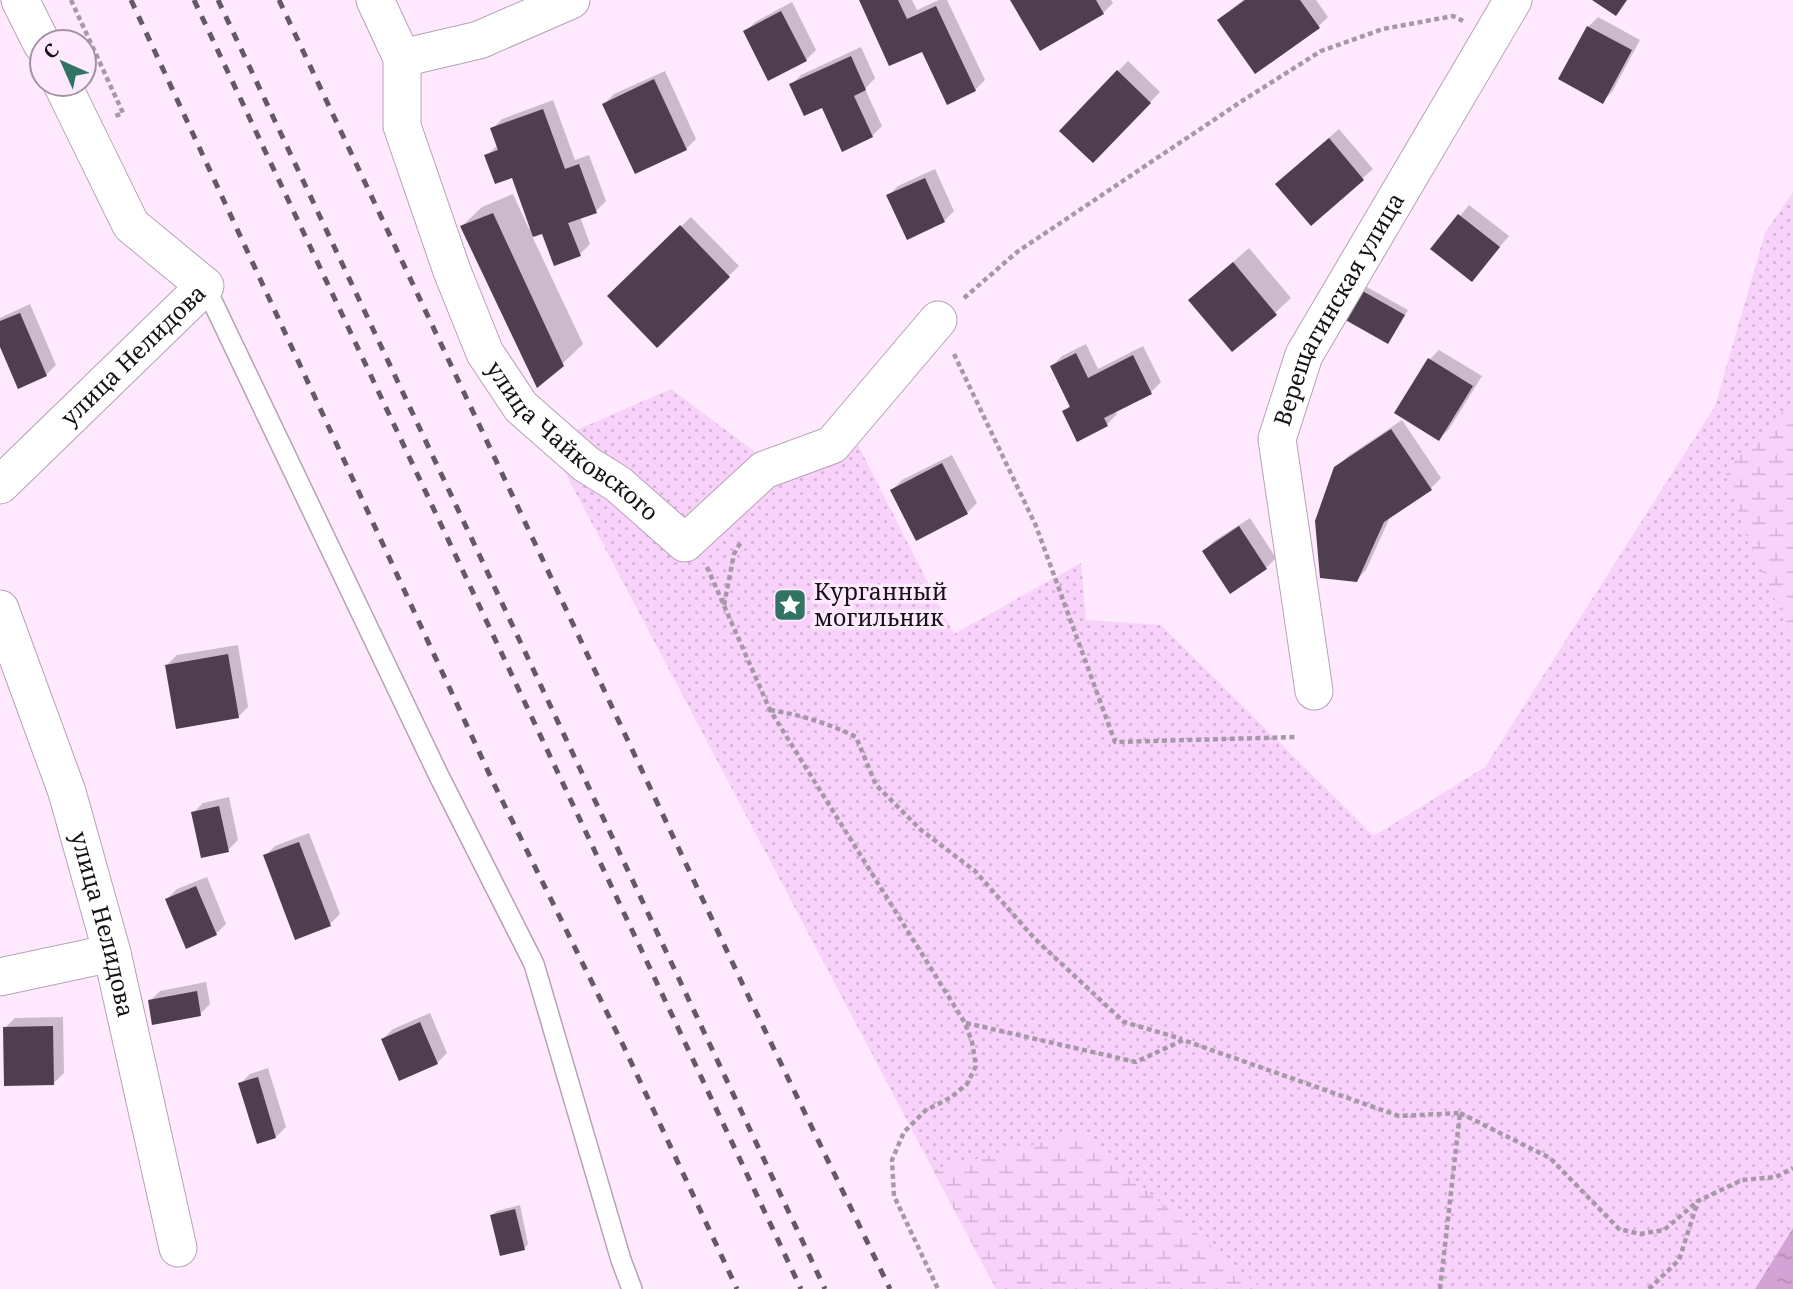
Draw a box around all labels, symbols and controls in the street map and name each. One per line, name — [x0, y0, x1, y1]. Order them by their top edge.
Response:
north arrow — [28, 28, 98, 98]
text: С — [37, 37, 65, 65]
street label: Верещагинская улица — [1265, 186, 1411, 430]
street label: улица Нелидова — [53, 277, 212, 433]
street label: улица Чайковского — [480, 354, 666, 528]
place label: Курганный могильник — [814, 575, 947, 633]
place icon: Курганный могильник — [771, 586, 809, 624]
street label: улица Нелидова — [64, 828, 143, 1020]

